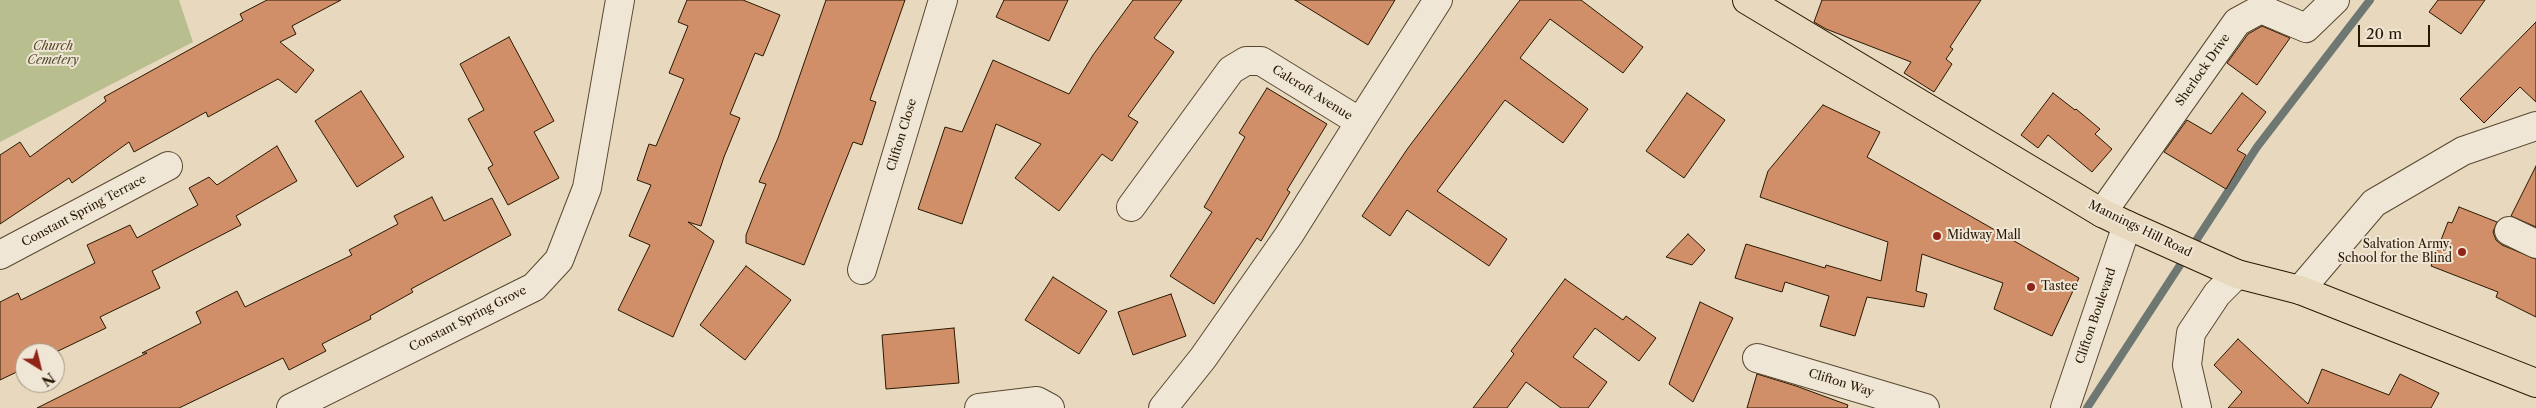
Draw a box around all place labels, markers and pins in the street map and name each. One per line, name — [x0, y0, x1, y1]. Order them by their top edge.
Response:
place label: Midway Mall — [1947, 229, 2021, 243]
marker: Midway Mall — [1931, 230, 1943, 242]
place label: Salvation Army, School for the Blind — [2338, 238, 2452, 266]
marker: Salvation Army, School for the Blind — [2456, 246, 2468, 258]
place label: Tastee — [2041, 280, 2078, 294]
marker: Tastee — [2025, 281, 2037, 293]

